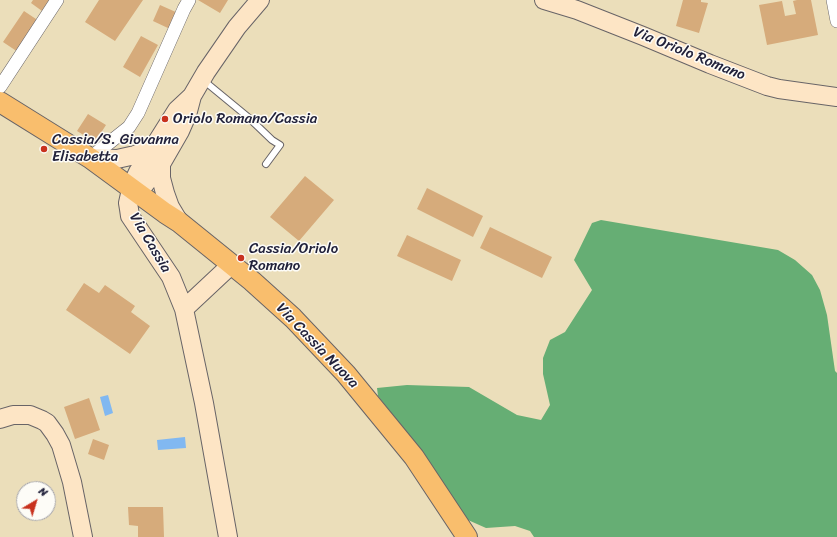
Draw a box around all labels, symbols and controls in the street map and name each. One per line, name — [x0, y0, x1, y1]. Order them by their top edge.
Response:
street label: Via Oriolo Romano — [630, 23, 748, 85]
place label: Oriolo Romano/Cassia — [173, 110, 317, 128]
marker: Oriolo Romano/Cassia — [160, 114, 170, 124]
place label: Cassia/S. Giovanna Elisabetta — [52, 131, 179, 166]
marker: Cassia/S. Giovanna Elisabetta — [39, 144, 49, 154]
street label: Via Cassia — [125, 210, 175, 276]
place label: Cassia/Oriolo Romano — [249, 240, 338, 275]
marker: Cassia/Oriolo Romano — [236, 253, 246, 263]
street label: Via Cassia Nuova — [272, 300, 362, 392]
north arrow — [16, 481, 56, 521]
text: N — [34, 482, 52, 502]

